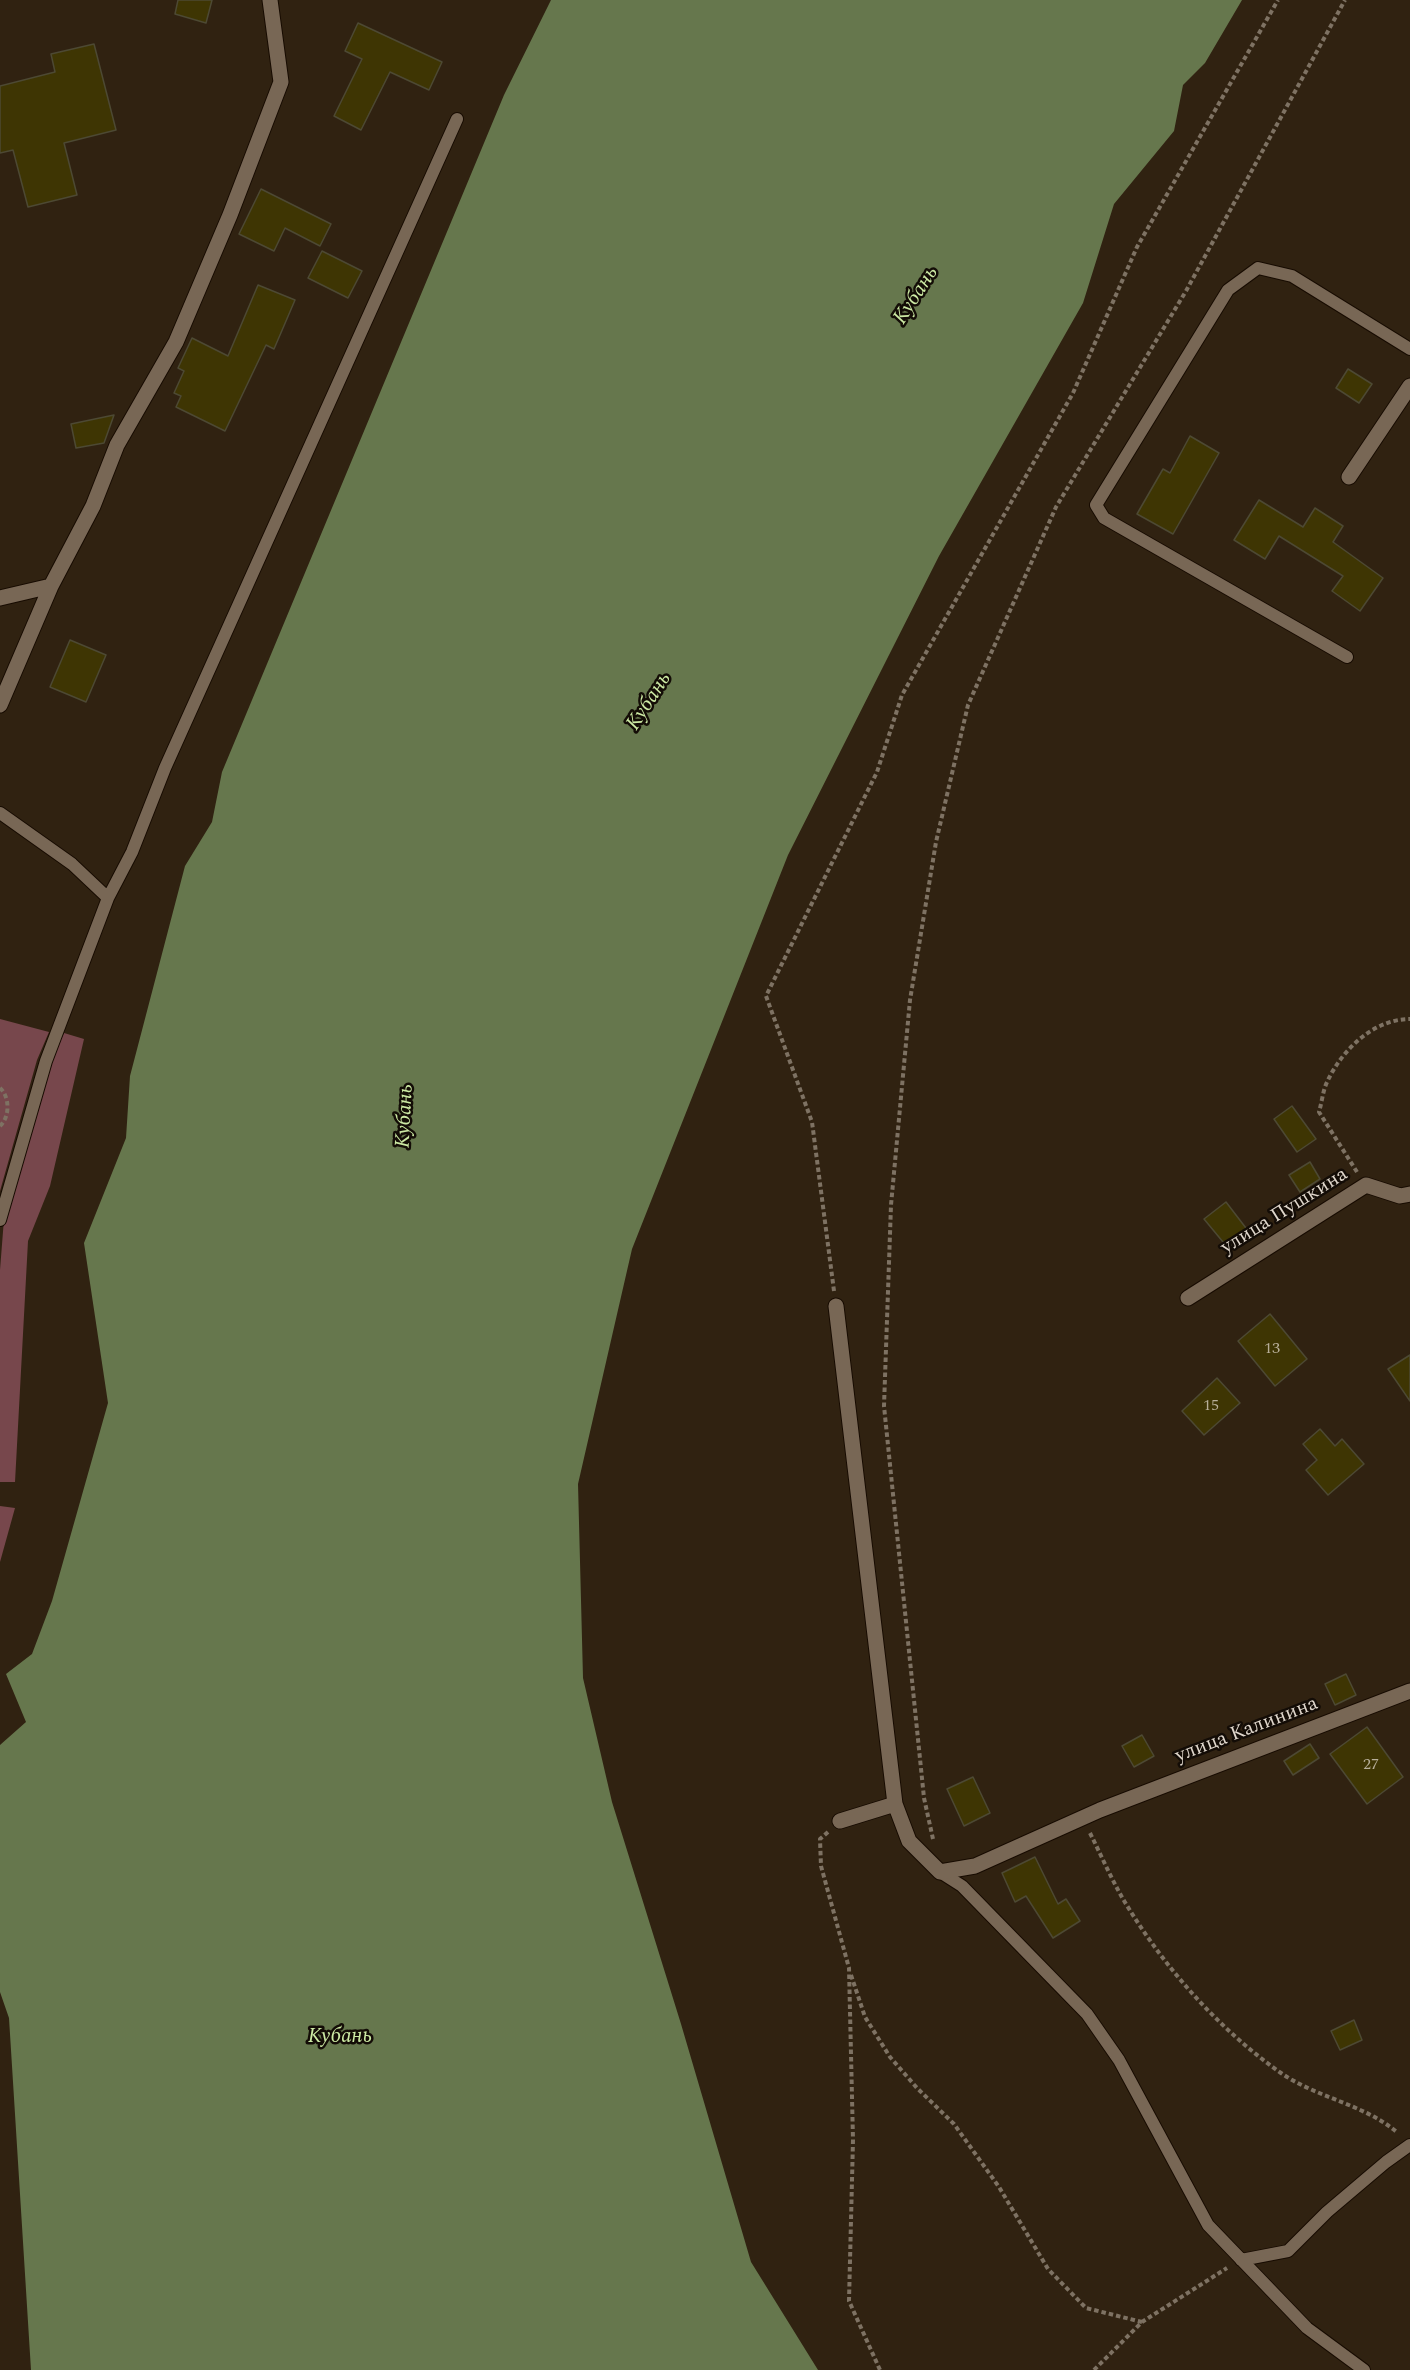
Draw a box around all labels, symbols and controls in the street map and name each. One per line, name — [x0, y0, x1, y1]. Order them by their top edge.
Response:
water label: Кубань — [889, 262, 945, 330]
water label: Кубань — [622, 668, 678, 736]
water label: Кубань — [392, 1083, 420, 1149]
street label: улица Пушкина — [1217, 1163, 1353, 1261]
house number: 13 — [1264, 1340, 1280, 1360]
house number: 15 — [1203, 1397, 1219, 1417]
street label: улица Калинина — [1172, 1693, 1322, 1769]
house number: 27 — [1363, 1756, 1379, 1776]
water label: Кубань — [308, 2025, 372, 2051]

